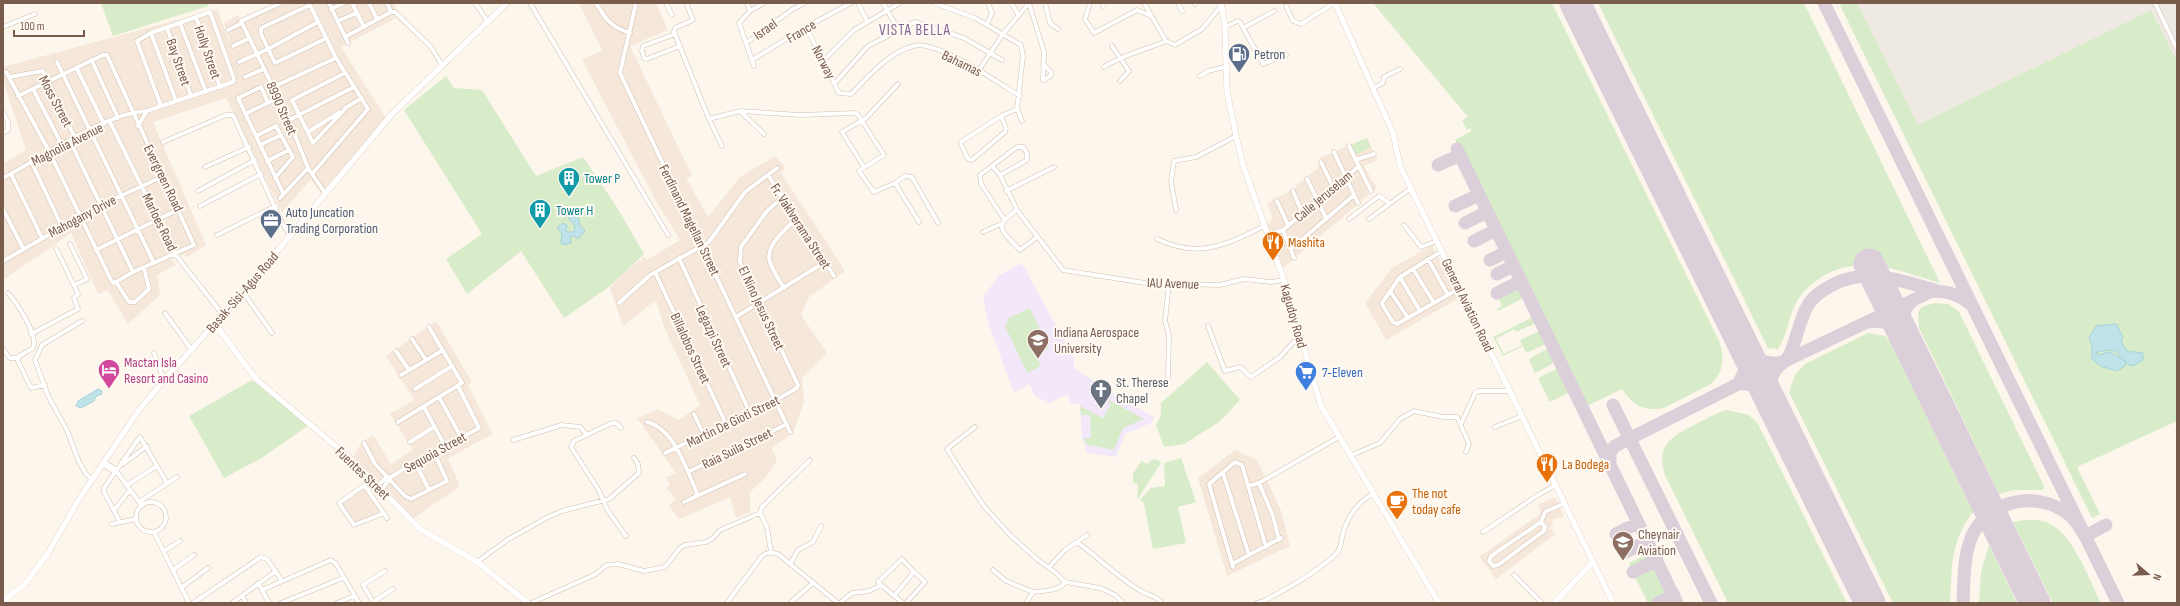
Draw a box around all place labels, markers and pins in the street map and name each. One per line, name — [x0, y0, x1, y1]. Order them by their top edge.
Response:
fuel station icon: Petron — [1226, 41, 1252, 74]
place label: Petron — [1254, 46, 1285, 63]
building icon: Tower P — [556, 165, 582, 198]
place label: Tower P — [584, 170, 620, 187]
building icon: Tower H — [527, 197, 553, 230]
place label: Tower H — [556, 202, 593, 219]
place label: Auto Juncation Trading Corporation — [285, 204, 378, 237]
office icon: Auto Juncation Trading Corporation — [258, 207, 284, 240]
restaurant icon: Mashita — [1260, 229, 1286, 262]
place label: Mashita — [1288, 234, 1325, 251]
place label: Indiana Aerospace University — [1054, 324, 1139, 357]
school or university icon: Indiana Aerospace University — [1025, 327, 1051, 360]
place label: Mactan Isla Resort and Casino — [124, 354, 208, 387]
hotel icon: Mactan Isla Resort and Casino — [96, 357, 122, 390]
supermarket icon: 7-Eleven — [1293, 359, 1319, 392]
place label: 7-Eleven — [1322, 364, 1363, 381]
place label: St. Therese Chapel — [1116, 374, 1169, 407]
church icon: St. Therese Chapel — [1088, 377, 1114, 410]
restaurant icon: La Bodega — [1534, 451, 1560, 484]
place label: La Bodega — [1562, 456, 1609, 473]
place label: The not today cafe — [1412, 485, 1461, 518]
cafe icon: The not today cafe — [1384, 488, 1410, 521]
place label: Cheynair Aviation — [1637, 526, 1680, 559]
school or university icon: Cheynair Aviation — [1610, 529, 1636, 562]

